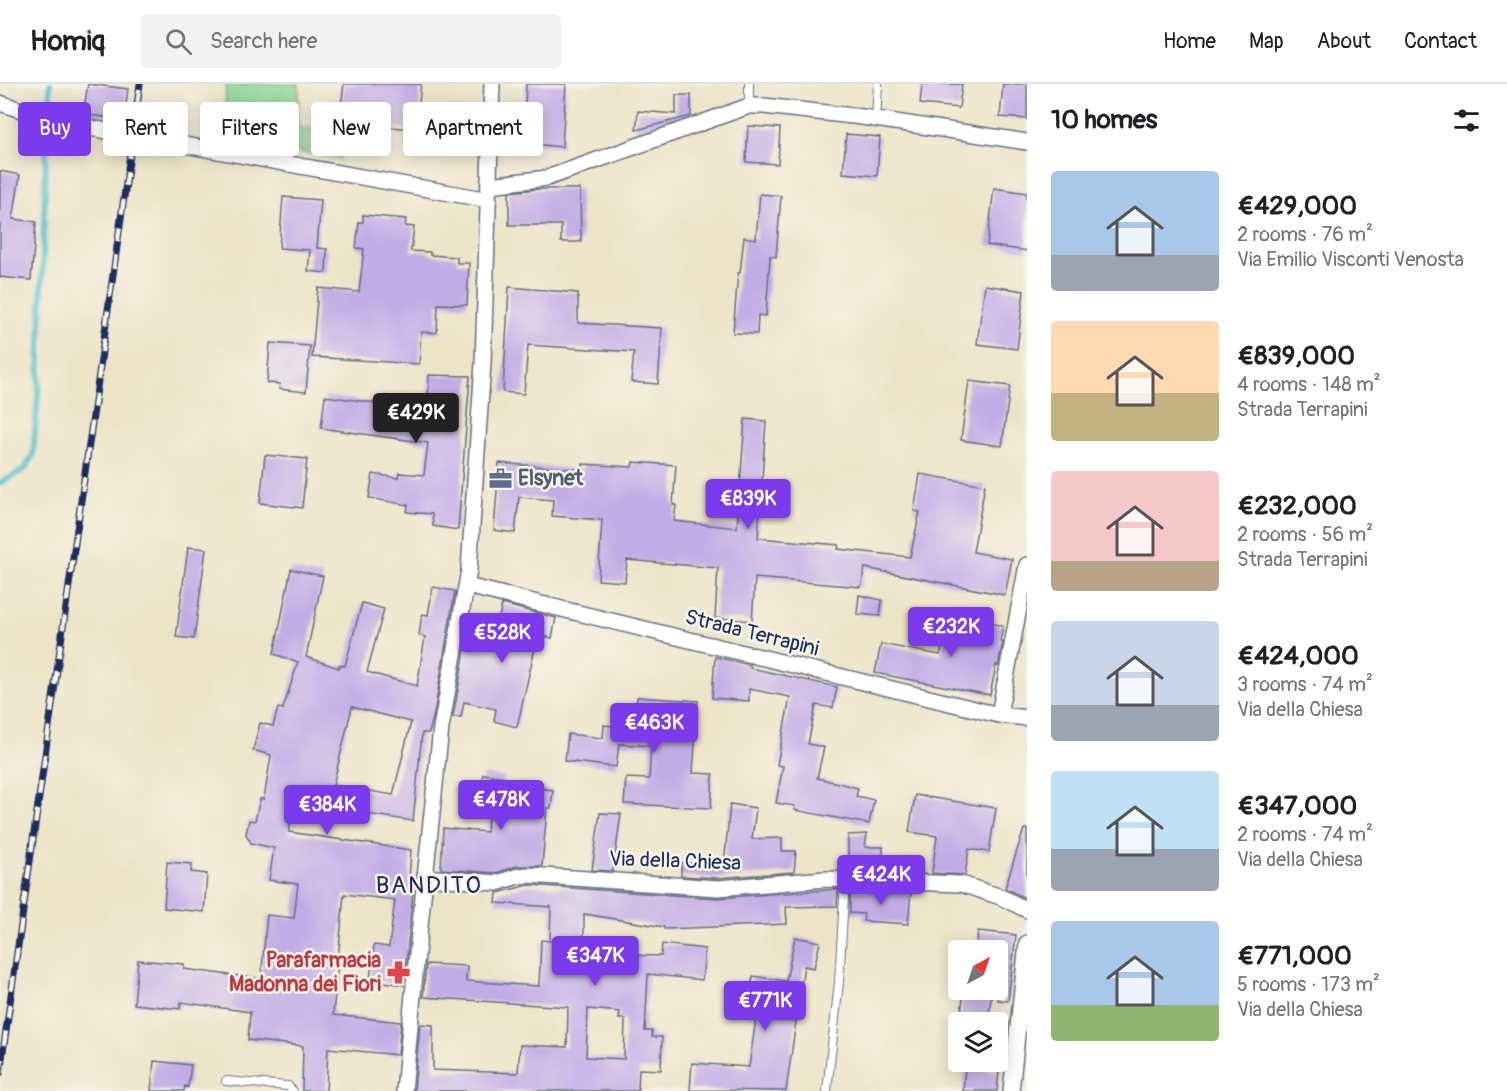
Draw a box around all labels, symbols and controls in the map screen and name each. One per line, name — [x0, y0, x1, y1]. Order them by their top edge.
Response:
search box — [141, 14, 561, 68]
text: Homiq — [30, 24, 105, 59]
icon: search — [162, 25, 195, 58]
text: Search here — [210, 27, 317, 55]
text: Home — [1163, 28, 1216, 55]
text: Map — [1249, 28, 1284, 55]
text: About — [1317, 28, 1371, 55]
text: Contact — [1404, 28, 1477, 55]
chip: Buy — [18, 102, 91, 156]
chip: Rent — [103, 102, 188, 156]
chip: Filters — [200, 102, 299, 156]
chip: New — [311, 102, 391, 156]
chip: Apartment — [403, 102, 543, 156]
text: 10 homes — [1051, 104, 1157, 136]
icon: filters — [1450, 104, 1483, 137]
text: €429,000 — [1237, 190, 1357, 222]
icon: home — [1099, 195, 1171, 267]
text: 2 rooms · 76 m² — [1237, 222, 1373, 247]
text: Via Emilio Visconti Venosta — [1237, 247, 1464, 272]
text: €839,000 — [1237, 340, 1355, 372]
icon: home — [1099, 345, 1171, 417]
text: 4 rooms · 148 m² — [1237, 372, 1381, 397]
pin: €429K — [374, 393, 458, 444]
text: Strada Terrapini — [1237, 397, 1368, 422]
text: €429K — [387, 400, 445, 425]
office icon: Elsynet — [487, 465, 513, 491]
place label: Elsynet — [518, 465, 584, 492]
pin: €839K — [706, 479, 790, 530]
text: €839K — [720, 486, 776, 511]
text: €232,000 — [1237, 490, 1357, 522]
icon: home — [1099, 495, 1171, 567]
text: 2 rooms · 56 m² — [1237, 522, 1373, 547]
text: Strada Terrapini — [1237, 547, 1368, 572]
street label: Strada Terrapini — [682, 603, 822, 663]
pin: €232K — [909, 607, 993, 658]
pin: €528K — [460, 613, 544, 664]
text: €232K — [922, 614, 980, 639]
text: €528K — [473, 620, 531, 645]
text: €424,000 — [1237, 640, 1359, 672]
icon: home — [1099, 645, 1171, 717]
text: 3 rooms · 74 m² — [1237, 672, 1373, 697]
text: Via della Chiesa — [1237, 697, 1363, 722]
pin: €463K — [612, 703, 696, 754]
text: €463K — [624, 710, 684, 735]
pin: €478K — [459, 780, 543, 831]
pin: €384K — [285, 785, 369, 836]
text: €478K — [472, 787, 530, 812]
text: €347,000 — [1237, 790, 1357, 822]
text: €384K — [298, 792, 356, 817]
icon: home — [1099, 795, 1171, 867]
text: 2 rooms · 74 m² — [1237, 822, 1373, 847]
street label: Via della Chiesa — [609, 845, 741, 877]
text: Via della Chiesa — [1237, 847, 1363, 872]
pin: €424K — [839, 855, 923, 906]
text: €424K — [851, 862, 911, 887]
district label: BANDITO — [376, 871, 482, 900]
pin: €347K — [553, 936, 637, 987]
north arrow — [948, 940, 1008, 1000]
map controls — [948, 940, 1008, 1072]
text: €771,000 — [1237, 940, 1352, 972]
text: €347K — [566, 943, 624, 968]
icon: home — [1099, 945, 1171, 1017]
place label: Parafarmacia Madonna dei Fiori — [229, 947, 381, 998]
pharmacy icon: Parafarmacia Madonna dei Fiori — [386, 959, 412, 985]
text: 5 rooms · 173 m² — [1237, 972, 1380, 997]
pin: €771K — [723, 981, 807, 1032]
text: €771K — [738, 988, 792, 1013]
text: Via della Chiesa — [1237, 997, 1363, 1022]
button: layers — [948, 1012, 1008, 1072]

